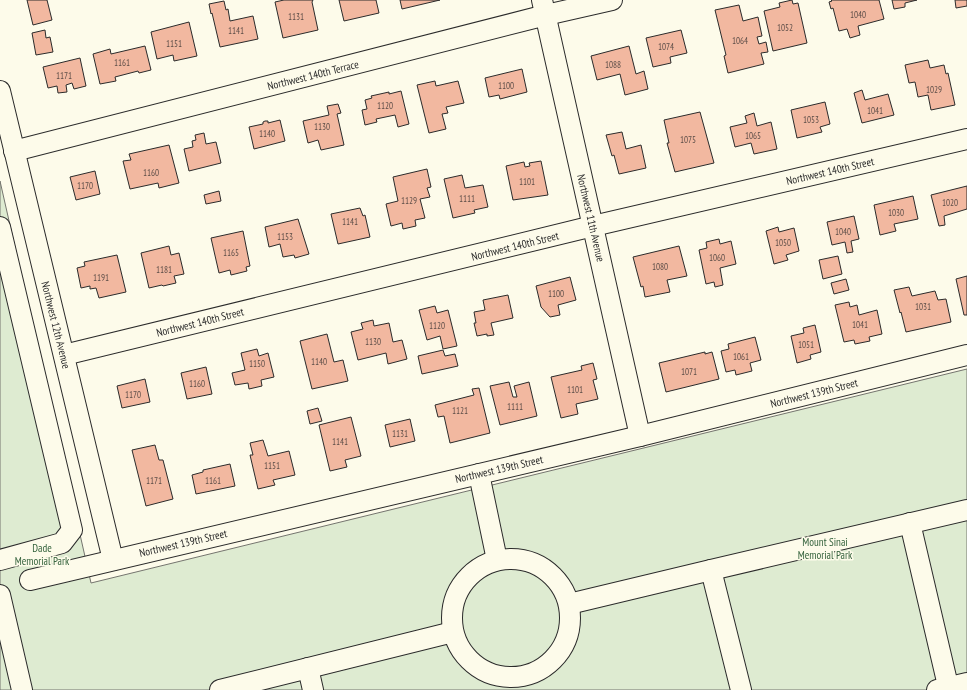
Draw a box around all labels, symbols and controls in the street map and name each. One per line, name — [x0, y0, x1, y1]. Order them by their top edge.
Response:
house number: 1040 — [850, 9, 866, 20]
house number: 1131 — [288, 11, 304, 22]
house number: 1052 — [777, 22, 793, 33]
house number: 1141 — [228, 25, 244, 36]
house number: 1064 — [732, 35, 748, 46]
house number: 1151 — [166, 38, 182, 49]
house number: 1074 — [658, 41, 674, 52]
house number: 1161 — [114, 57, 130, 68]
street label: Northwest 140th Terrace — [266, 57, 361, 93]
house number: 1088 — [605, 59, 621, 70]
house number: 1171 — [56, 70, 72, 81]
house number: 1100 — [498, 80, 514, 91]
house number: 1029 — [926, 84, 942, 95]
house number: 1120 — [377, 100, 393, 111]
house number: 1041 — [867, 105, 883, 116]
house number: 1053 — [803, 114, 819, 125]
house number: 1130 — [314, 121, 330, 132]
house number: 1140 — [259, 128, 275, 139]
house number: 1065 — [745, 130, 761, 141]
house number: 1075 — [680, 134, 696, 145]
street label: Northwest 140th Street — [785, 154, 875, 188]
house number: 1160 — [143, 167, 159, 178]
street label: Northwest 11th Avenue — [574, 173, 608, 264]
house number: 1101 — [519, 176, 535, 187]
house number: 1170 — [77, 180, 93, 191]
house number: 1111 — [459, 193, 475, 204]
house number: 1129 — [401, 195, 417, 206]
house number: 1020 — [942, 197, 958, 208]
house number: 1030 — [888, 207, 904, 218]
house number: 1141 — [342, 216, 358, 227]
house number: 1040 — [835, 226, 851, 237]
street label: Northwest 140th Street — [470, 228, 560, 264]
house number: 1153 — [277, 231, 293, 242]
house number: 1050 — [775, 237, 791, 248]
house number: 1165 — [223, 247, 239, 258]
house number: 1060 — [709, 252, 725, 263]
house number: 1080 — [652, 261, 668, 272]
house number: 1181 — [156, 264, 172, 275]
house number: 1191 — [93, 272, 109, 283]
street label: Northwest 12th Avenue — [38, 280, 74, 371]
house number: 1100 — [548, 288, 564, 299]
house number: 1031 — [915, 301, 931, 312]
street label: Northwest 140th Street — [155, 304, 245, 340]
house number: 1041 — [852, 319, 868, 330]
house number: 1120 — [429, 320, 445, 331]
house number: 1130 — [365, 336, 381, 347]
house number: 1051 — [798, 339, 814, 350]
house number: 1061 — [733, 351, 749, 362]
house number: 1140 — [311, 356, 327, 367]
house number: 1150 — [249, 358, 265, 369]
house number: 1071 — [681, 366, 697, 377]
street label: Northwest 139th Street — [769, 375, 859, 411]
house number: 1160 — [189, 378, 205, 389]
house number: 1101 — [567, 384, 583, 395]
house number: 1170 — [125, 389, 141, 400]
house number: 1111 — [507, 401, 523, 412]
house number: 1121 — [452, 405, 468, 416]
house number: 1131 — [392, 428, 408, 439]
house number: 1141 — [332, 436, 348, 447]
street label: Northwest 139th Street — [454, 452, 544, 486]
house number: 1151 — [264, 460, 280, 471]
house number: 1171 — [146, 475, 162, 486]
house number: 1161 — [205, 475, 221, 486]
street label: Northwest 139th Street — [138, 526, 228, 560]
park label: Mount Sinai Memorial Park — [798, 535, 853, 562]
park label: Dade Memorial Park — [15, 541, 70, 568]

